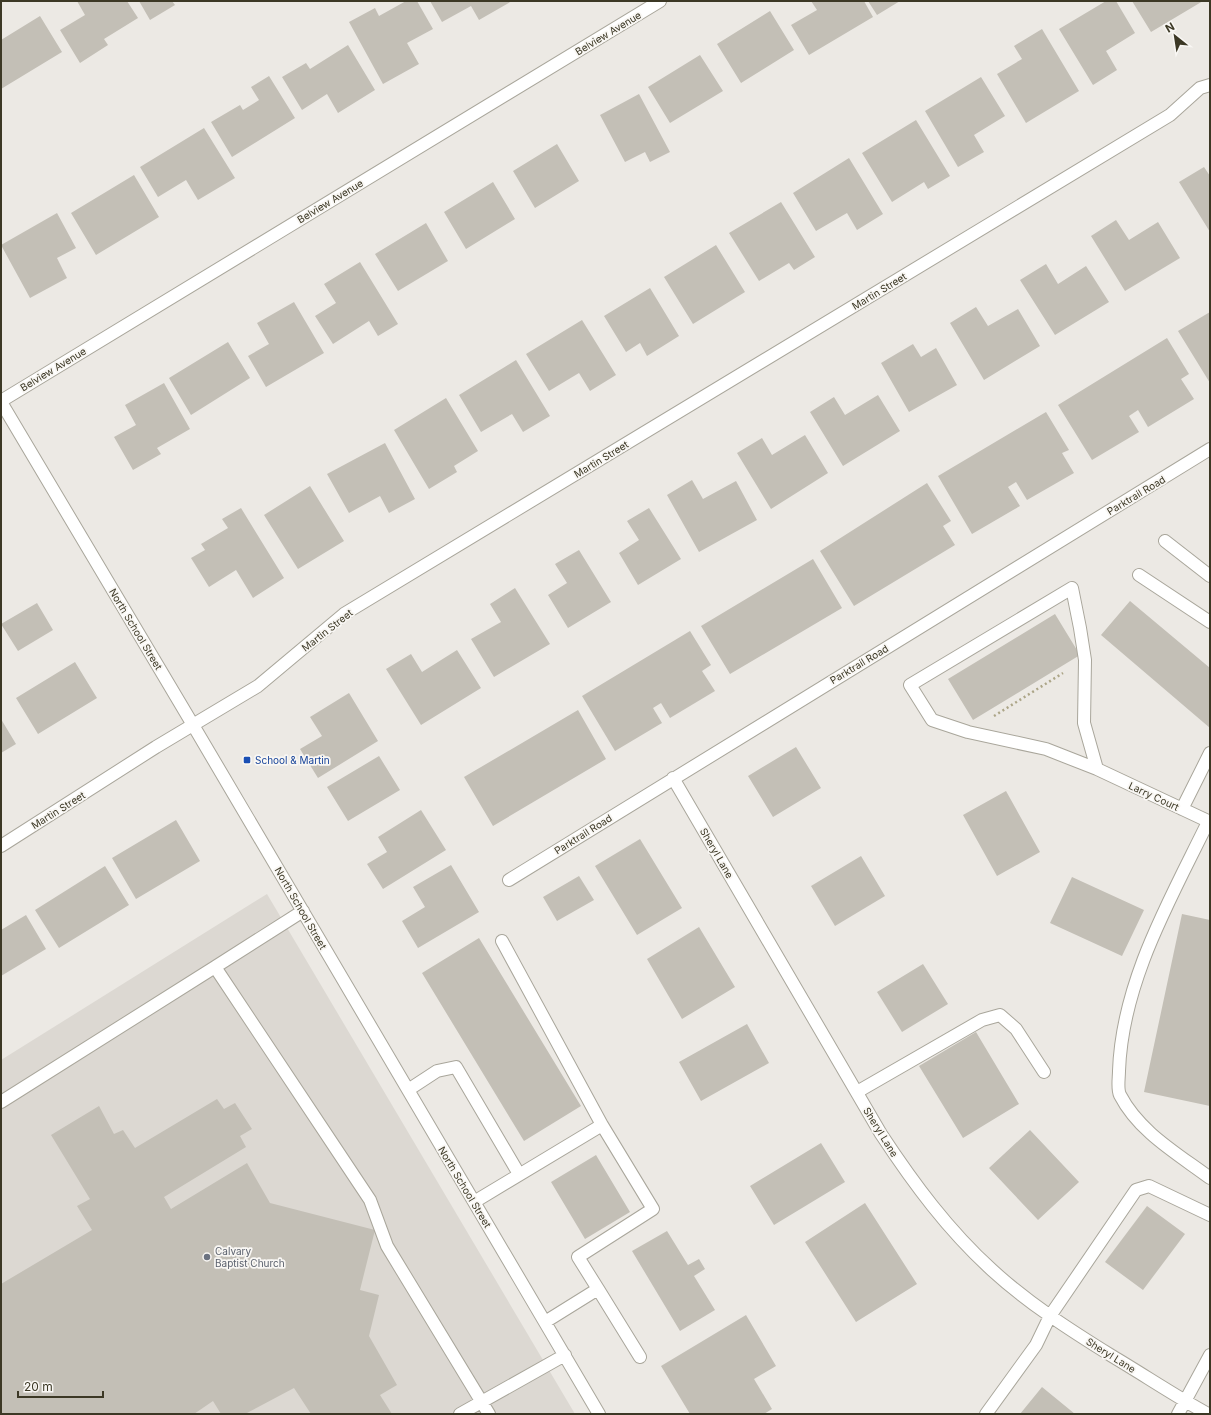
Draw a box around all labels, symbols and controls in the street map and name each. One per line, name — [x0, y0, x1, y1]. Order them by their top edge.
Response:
street label: Belview Avenue — [573, 9, 643, 57]
north arrow — [1155, 16, 1195, 56]
text: N — [1163, 19, 1177, 35]
street label: Belview Avenue — [295, 177, 365, 225]
street label: Martin Street — [850, 270, 909, 312]
street label: Belview Avenue — [18, 345, 88, 393]
street label: Martin Street — [572, 438, 631, 480]
street label: Parktrail Road — [1105, 473, 1167, 517]
street label: North School Street — [107, 586, 165, 673]
street label: Martin Street — [299, 606, 355, 654]
street label: Parktrail Road — [828, 642, 890, 686]
place label: School & Martin — [255, 754, 330, 766]
marker: School & Martin — [242, 755, 252, 765]
street label: Larry Court — [1127, 779, 1182, 813]
street label: Martin Street — [29, 788, 88, 831]
street label: Parktrail Road — [552, 811, 614, 857]
street label: Sheryl Lane — [698, 826, 736, 880]
street label: North School Street — [273, 865, 330, 952]
street label: Sheryl Lane — [861, 1105, 901, 1159]
street label: North School Street — [436, 1144, 494, 1231]
place label: Calvary Baptist Church — [215, 1245, 285, 1269]
marker: Calvary Baptist Church — [202, 1252, 212, 1262]
street label: Sheryl Lane — [1084, 1335, 1138, 1375]
scale bar — [18, 1373, 103, 1399]
text: 20 m — [24, 1379, 53, 1394]

